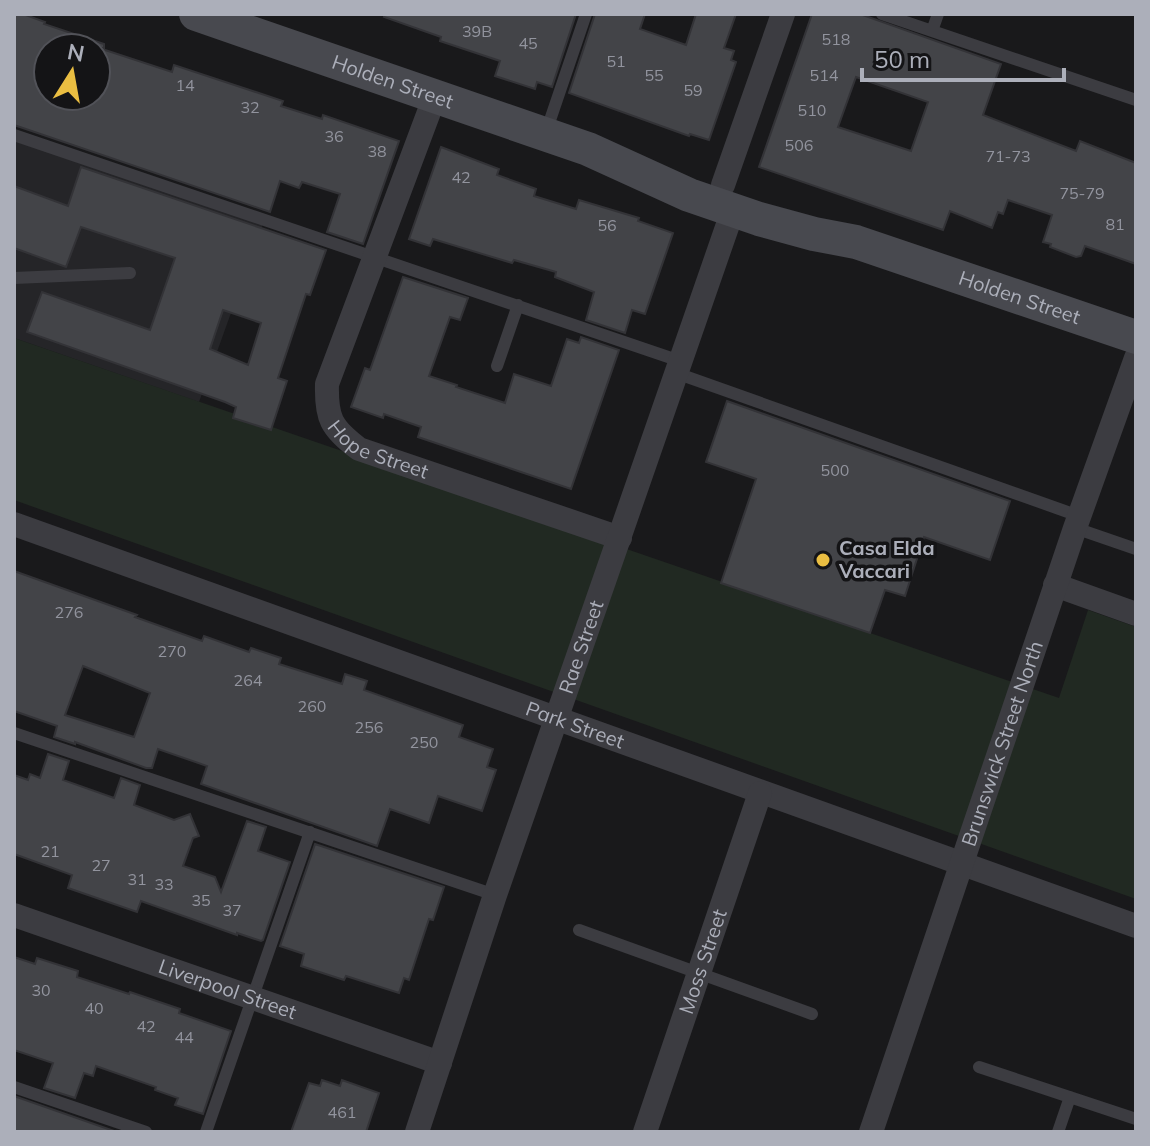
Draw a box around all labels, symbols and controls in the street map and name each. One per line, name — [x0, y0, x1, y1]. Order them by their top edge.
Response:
house number: 39B — [462, 21, 492, 41]
house number: 518 — [822, 29, 850, 49]
north arrow — [32, 32, 112, 112]
scale bar — [862, 32, 1064, 82]
house number: 45 — [518, 33, 538, 53]
text: N — [65, 37, 87, 68]
text: 50 m — [874, 44, 930, 74]
street label: Holden Street — [329, 49, 457, 114]
house number: 51 — [606, 51, 626, 71]
house number: 55 — [644, 65, 664, 85]
house number: 514 — [810, 65, 839, 85]
house number: 14 — [175, 75, 195, 95]
house number: 59 — [683, 80, 703, 100]
house number: 32 — [240, 97, 260, 117]
house number: 510 — [798, 100, 826, 120]
house number: 36 — [324, 126, 344, 146]
house number: 506 — [785, 135, 813, 155]
house number: 38 — [367, 141, 387, 161]
house number: 71-73 — [985, 146, 1031, 166]
house number: 42 — [451, 167, 471, 187]
house number: 75-79 — [1059, 183, 1105, 203]
house number: 81 — [1105, 214, 1125, 234]
house number: 56 — [597, 215, 617, 235]
street label: Holden Street — [956, 265, 1084, 329]
street label: Hope Street — [323, 415, 432, 484]
house number: 500 — [821, 460, 849, 480]
place label: Casa Elda Vaccari — [838, 535, 935, 583]
marker: Casa Elda Vaccari — [814, 551, 832, 569]
street label: Rae Street — [553, 597, 608, 697]
house number: 276 — [55, 602, 83, 622]
street label: Brunswick Street North — [955, 638, 1048, 849]
house number: 270 — [158, 641, 186, 661]
house number: 264 — [234, 670, 263, 690]
street label: Park Street — [523, 695, 628, 754]
house number: 260 — [298, 696, 326, 716]
house number: 256 — [355, 717, 383, 737]
house number: 250 — [410, 732, 438, 752]
house number: 21 — [40, 841, 60, 861]
house number: 27 — [91, 855, 111, 875]
house number: 31 — [127, 869, 147, 889]
house number: 33 — [154, 874, 174, 894]
house number: 35 — [191, 890, 211, 910]
house number: 37 — [222, 900, 242, 920]
street label: Moss Street — [673, 906, 732, 1017]
street label: Liverpool Street — [155, 953, 300, 1024]
house number: 30 — [31, 980, 51, 1000]
house number: 40 — [84, 998, 104, 1018]
house number: 42 — [136, 1016, 156, 1036]
house number: 44 — [174, 1027, 194, 1047]
house number: 461 — [328, 1102, 356, 1122]

